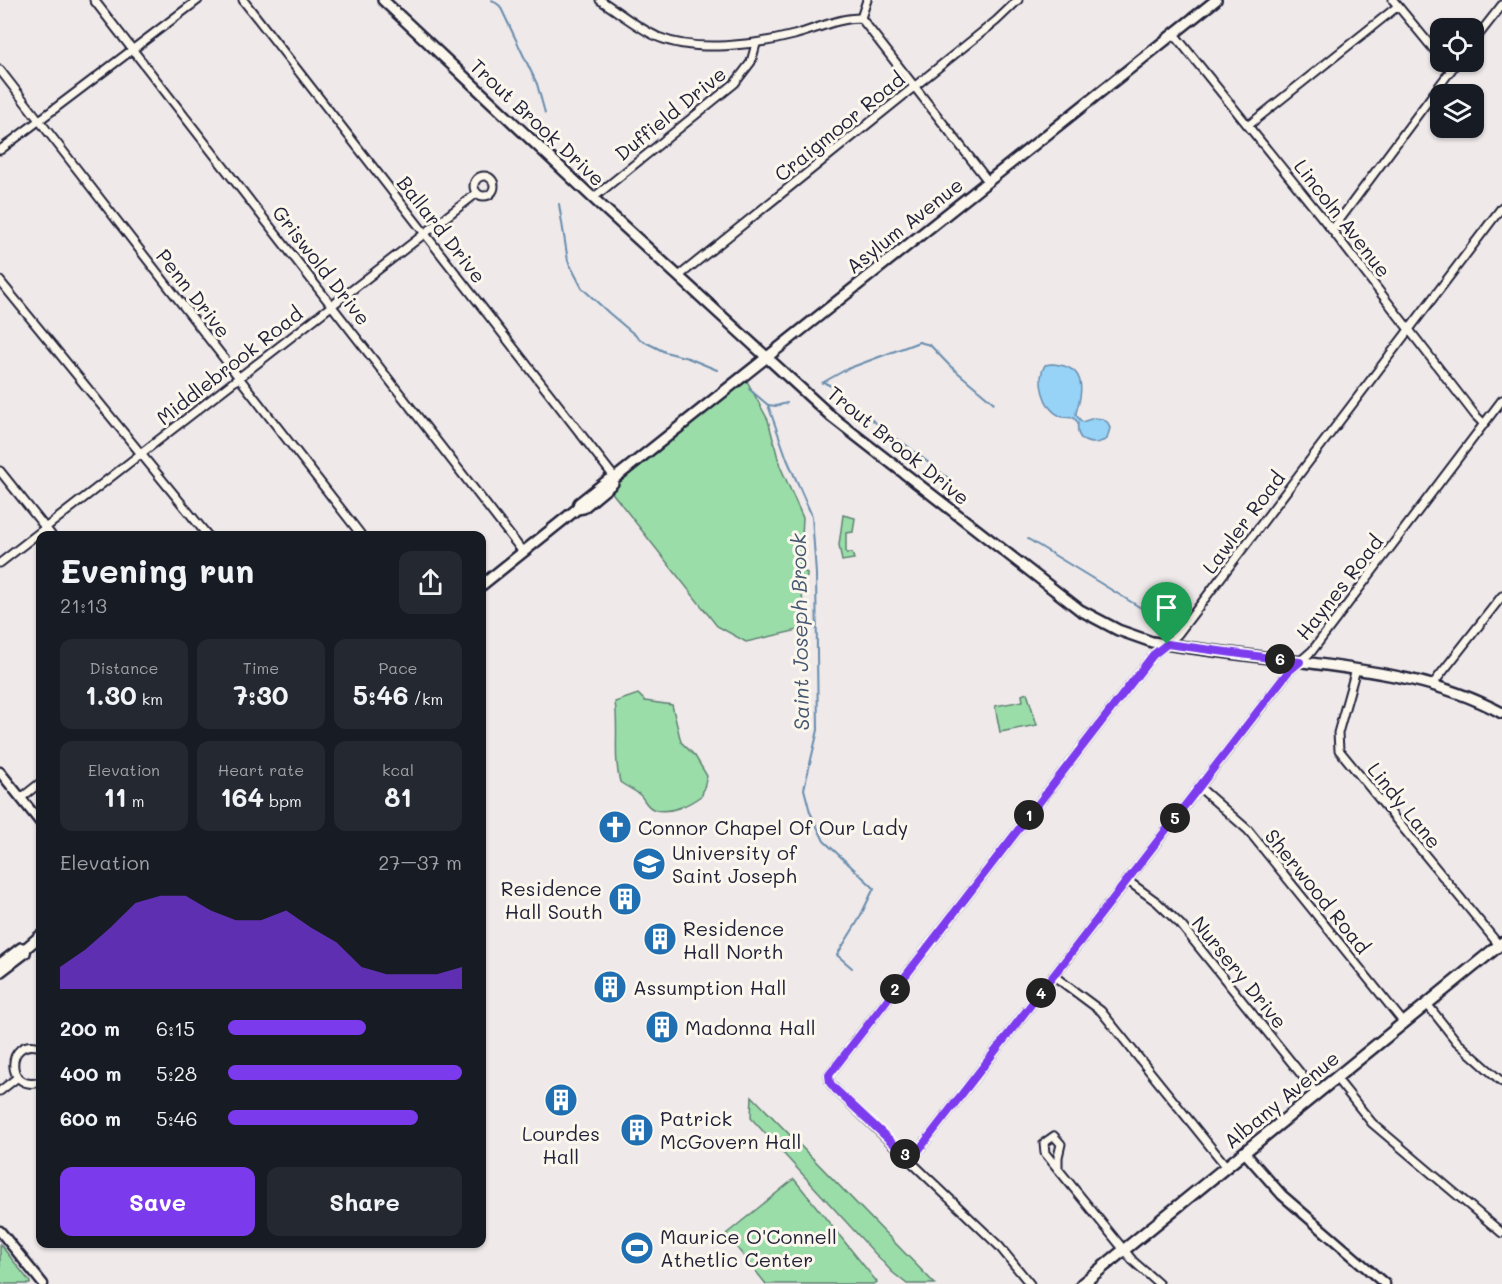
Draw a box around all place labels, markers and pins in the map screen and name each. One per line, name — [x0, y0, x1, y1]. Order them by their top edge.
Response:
pin — [1141, 582, 1192, 644]
pin: 6 — [1265, 644, 1295, 674]
pin: 1 — [1014, 800, 1044, 830]
pin: 5 — [1160, 803, 1190, 833]
church icon: Connor Chapel Of Our Lady — [597, 809, 633, 845]
place label: Connor Chapel Of Our Lady — [638, 814, 908, 840]
place label: University of Saint Joseph — [672, 839, 798, 888]
school or university icon: University of Saint Joseph — [631, 846, 667, 882]
place label: Residence Hall South — [501, 875, 602, 924]
building icon: Residence Hall South — [607, 881, 643, 917]
place label: Residence Hall North — [683, 915, 784, 964]
building icon: Residence Hall North — [642, 921, 678, 957]
building icon: Assumption Hall — [592, 969, 628, 1005]
place label: Assumption Hall — [633, 974, 787, 1000]
pin: 2 — [880, 974, 910, 1004]
pin: 4 — [1026, 978, 1056, 1008]
building icon: Madonna Hall — [644, 1009, 680, 1045]
place label: Madonna Hall — [685, 1014, 816, 1040]
building icon: Lourdes Hall — [543, 1082, 579, 1118]
place label: Patrick McGovern Hall — [660, 1105, 802, 1154]
building icon: Patrick McGovern Hall — [619, 1112, 655, 1148]
place label: Lourdes Hall — [522, 1120, 600, 1169]
pin: 3 — [890, 1139, 920, 1169]
place label: Maurice O'Connell Athetlic Center — [660, 1223, 837, 1272]
sports icon: Maurice O'Connell Athetlic Center — [619, 1230, 655, 1266]

